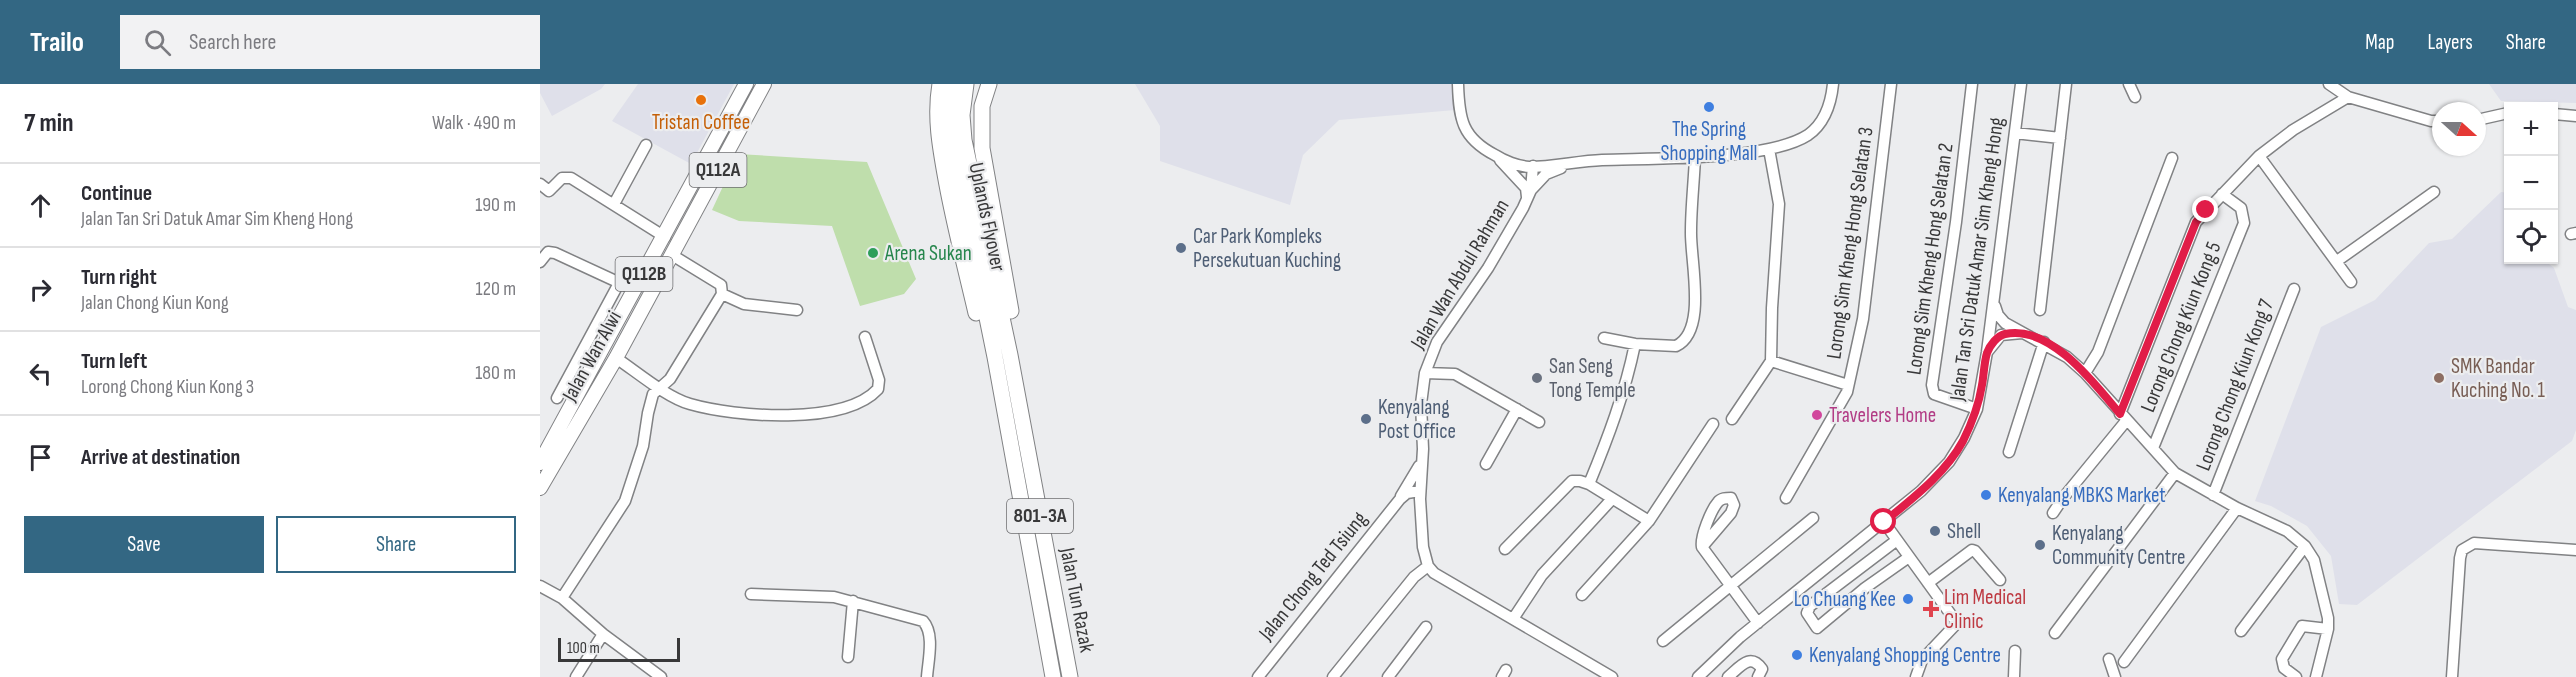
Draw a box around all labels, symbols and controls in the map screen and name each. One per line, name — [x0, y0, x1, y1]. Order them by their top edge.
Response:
search box — [120, 15, 540, 69]
text: Trailo — [30, 26, 84, 59]
icon: search — [141, 26, 174, 59]
text: Search here — [189, 29, 276, 56]
text: Map — [2365, 30, 2394, 55]
text: Layers — [2427, 30, 2473, 55]
text: Share — [2506, 30, 2546, 55]
marker: Tristan Coffee — [694, 93, 708, 107]
marker: The Spring Shopping Mall — [1702, 100, 1716, 114]
north arrow — [2432, 102, 2486, 156]
map controls — [2504, 102, 2558, 264]
button: + — [2504, 102, 2558, 156]
text: 7 min — [24, 108, 73, 139]
place label: Tristan Coffee — [652, 110, 750, 135]
text: Walk · 490 m — [432, 111, 516, 135]
street label: Jalan Tan Sri Datuk Amar Sim Kheng Hong — [1945, 116, 2009, 403]
place label: The Spring Shopping Mall — [1660, 117, 1758, 166]
street label: Lorong Sim Kheng Hong Selatan 3 — [1821, 125, 1879, 361]
street label: Lorong Sim Kheng Hong Selatan 2 — [1901, 142, 1959, 376]
road number: Q112A — [690, 153, 747, 187]
button: − — [2504, 156, 2558, 210]
street label: Uplands Flyover — [963, 160, 1011, 274]
text: Continue — [81, 180, 152, 207]
icon: ahead — [24, 189, 57, 222]
text: 190 m — [475, 193, 516, 217]
street label: Jalan Wan Abdul Rahman — [1405, 195, 1515, 354]
route end — [2192, 196, 2218, 222]
text: Jalan Tan Sri Datuk Amar Sim Kheng Hong — [81, 207, 353, 231]
button: locate — [2504, 210, 2558, 264]
place label: Car Park Kompleks Persekutuan Kuching — [1193, 224, 1341, 273]
street label: Lorong Chong Kiun Kong 5 — [2135, 238, 2227, 416]
place label: Arena Sukan — [884, 241, 972, 266]
marker: Car Park Kompleks Persekutuan Kuching — [1174, 241, 1188, 255]
marker: Arena Sukan — [866, 246, 880, 260]
road number: Q112B — [616, 257, 672, 291]
text: Turn right — [81, 264, 157, 291]
icon: right — [24, 273, 57, 306]
text: 120 m — [476, 277, 516, 301]
text: Jalan Chong Kiun Kong — [81, 291, 229, 315]
street label: Lorong Chong Kiun Kong 7 — [2191, 295, 2279, 474]
street label: Jalan Wan Alwi — [557, 307, 627, 406]
text: Turn left — [81, 348, 147, 375]
place label: San Seng Tong Temple — [1549, 354, 1636, 403]
place label: SMK Bandar Kuching No. 1 — [2451, 354, 2546, 403]
icon: left — [24, 357, 57, 390]
text: 180 m — [475, 361, 516, 385]
marker: San Seng Tong Temple — [1530, 371, 1544, 385]
marker: SMK Bandar Kuching No. 1 — [2432, 371, 2446, 385]
text: Lorong Chong Kiun Kong 3 — [81, 375, 254, 399]
place label: Kenyalang Post Office — [1378, 395, 1456, 444]
place label: Travelers Home — [1829, 403, 1936, 428]
marker: Travelers Home — [1810, 408, 1824, 422]
marker: Kenyalang Post Office — [1359, 412, 1373, 426]
icon: arrive — [24, 441, 57, 474]
text: Arrive at destination — [81, 444, 240, 471]
place label: Kenyalang MBKS Market — [1998, 483, 2166, 508]
marker: Kenyalang MBKS Market — [1979, 488, 1993, 502]
road number: 801-3A — [1007, 499, 1073, 533]
street label: Jalan Chong Ted Tsiung — [1253, 507, 1372, 646]
route start — [1870, 508, 1896, 534]
button: Save — [24, 516, 264, 573]
button: Share — [276, 516, 516, 573]
place label: Shell — [1947, 519, 1981, 544]
place label: Kenyalang Community Centre — [2052, 521, 2185, 570]
marker: Shell — [1928, 524, 1942, 538]
marker: Kenyalang Community Centre — [2033, 538, 2047, 552]
street label: Jalan Tun Razak — [1054, 545, 1099, 654]
place label: Lim Medical Clinic — [1944, 585, 2026, 634]
place label: Lo Chuang Kee — [1794, 587, 1896, 612]
marker: Lo Chuang Kee — [1901, 592, 1915, 606]
marker: Lim Medical Clinic — [1922, 600, 1940, 618]
scale bar — [558, 635, 680, 662]
text: 100 m — [567, 639, 600, 658]
place label: Kenyalang Shopping Centre — [1809, 643, 2001, 668]
marker: Kenyalang Shopping Centre — [1790, 648, 1804, 662]

